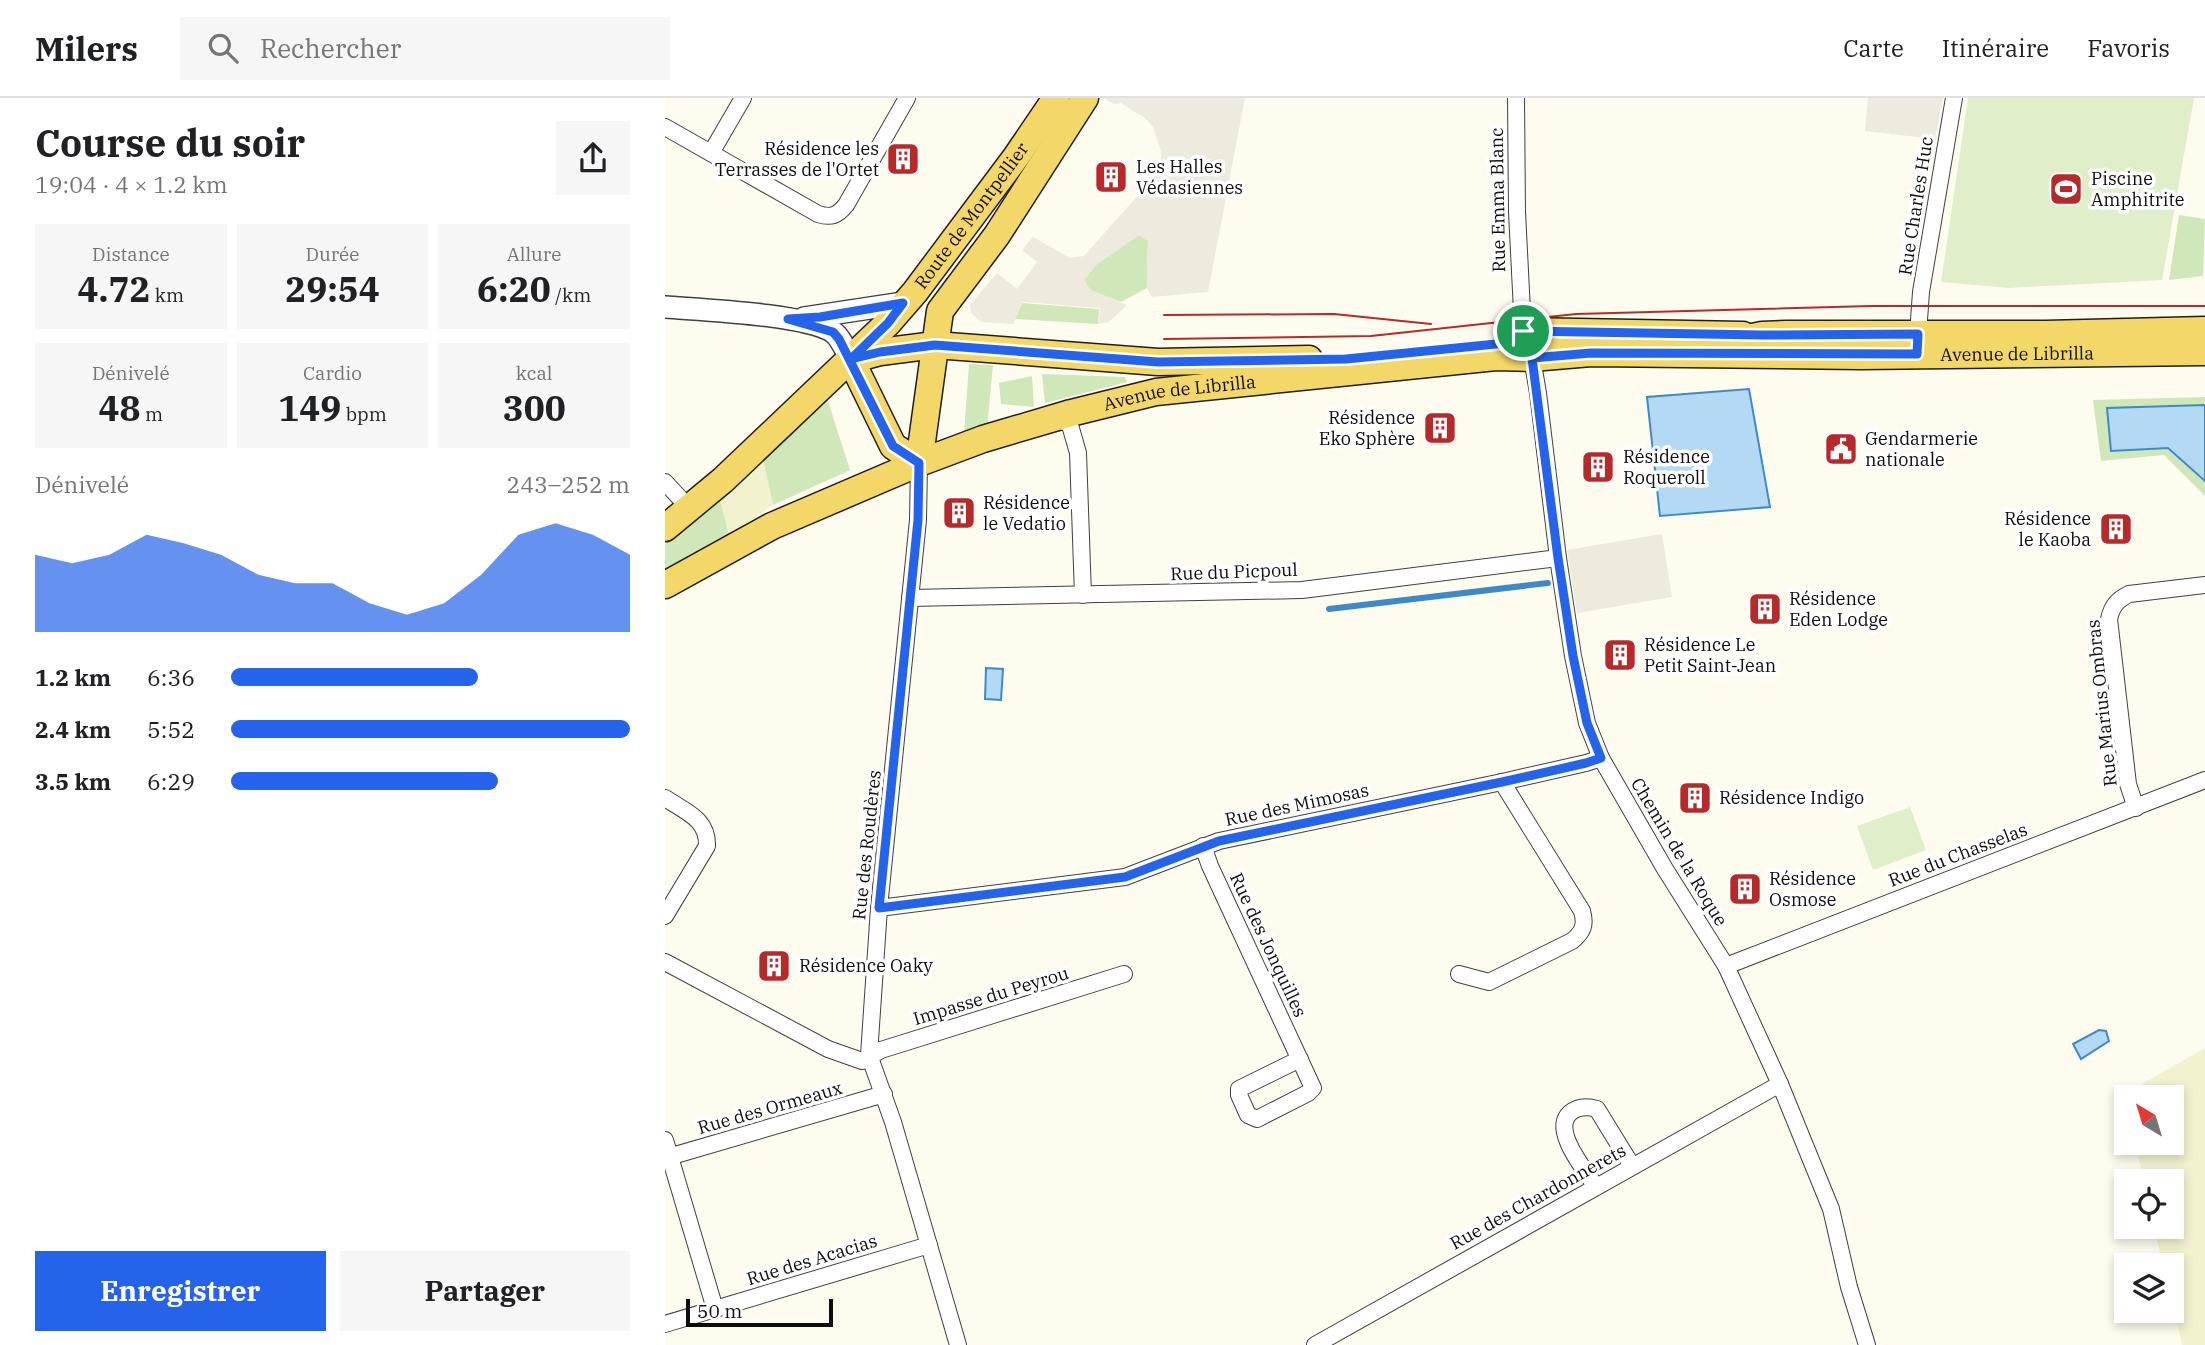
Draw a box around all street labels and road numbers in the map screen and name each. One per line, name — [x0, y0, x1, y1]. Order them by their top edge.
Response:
street label: Rue Emma Blanc — [1485, 127, 1510, 273]
street label: Rue Charles Huc — [1893, 135, 1938, 277]
street label: Route de Montpellier — [909, 138, 1033, 293]
street label: Avenue de Librilla — [1940, 341, 2094, 366]
street label: Avenue de Librilla — [1101, 370, 1257, 416]
street label: Rue du Picpoul — [1170, 558, 1298, 585]
street label: Rue Marius Ombras — [2081, 618, 2122, 788]
street label: Rue des Roudères — [847, 769, 886, 921]
street label: Chemin de la Roque — [1626, 773, 1733, 930]
street label: Rue des Mimosas — [1223, 778, 1371, 831]
street label: Rue du Chasselas — [1885, 817, 2031, 892]
street label: Rue des Jonquilles — [1225, 869, 1312, 1021]
street label: Impasse du Peyrou — [910, 961, 1071, 1030]
street label: Rue des Ormeaux — [695, 1076, 845, 1139]
street label: Rue des Chardonnerets — [1446, 1139, 1630, 1255]
street label: Rue des Acacias — [744, 1229, 880, 1290]

